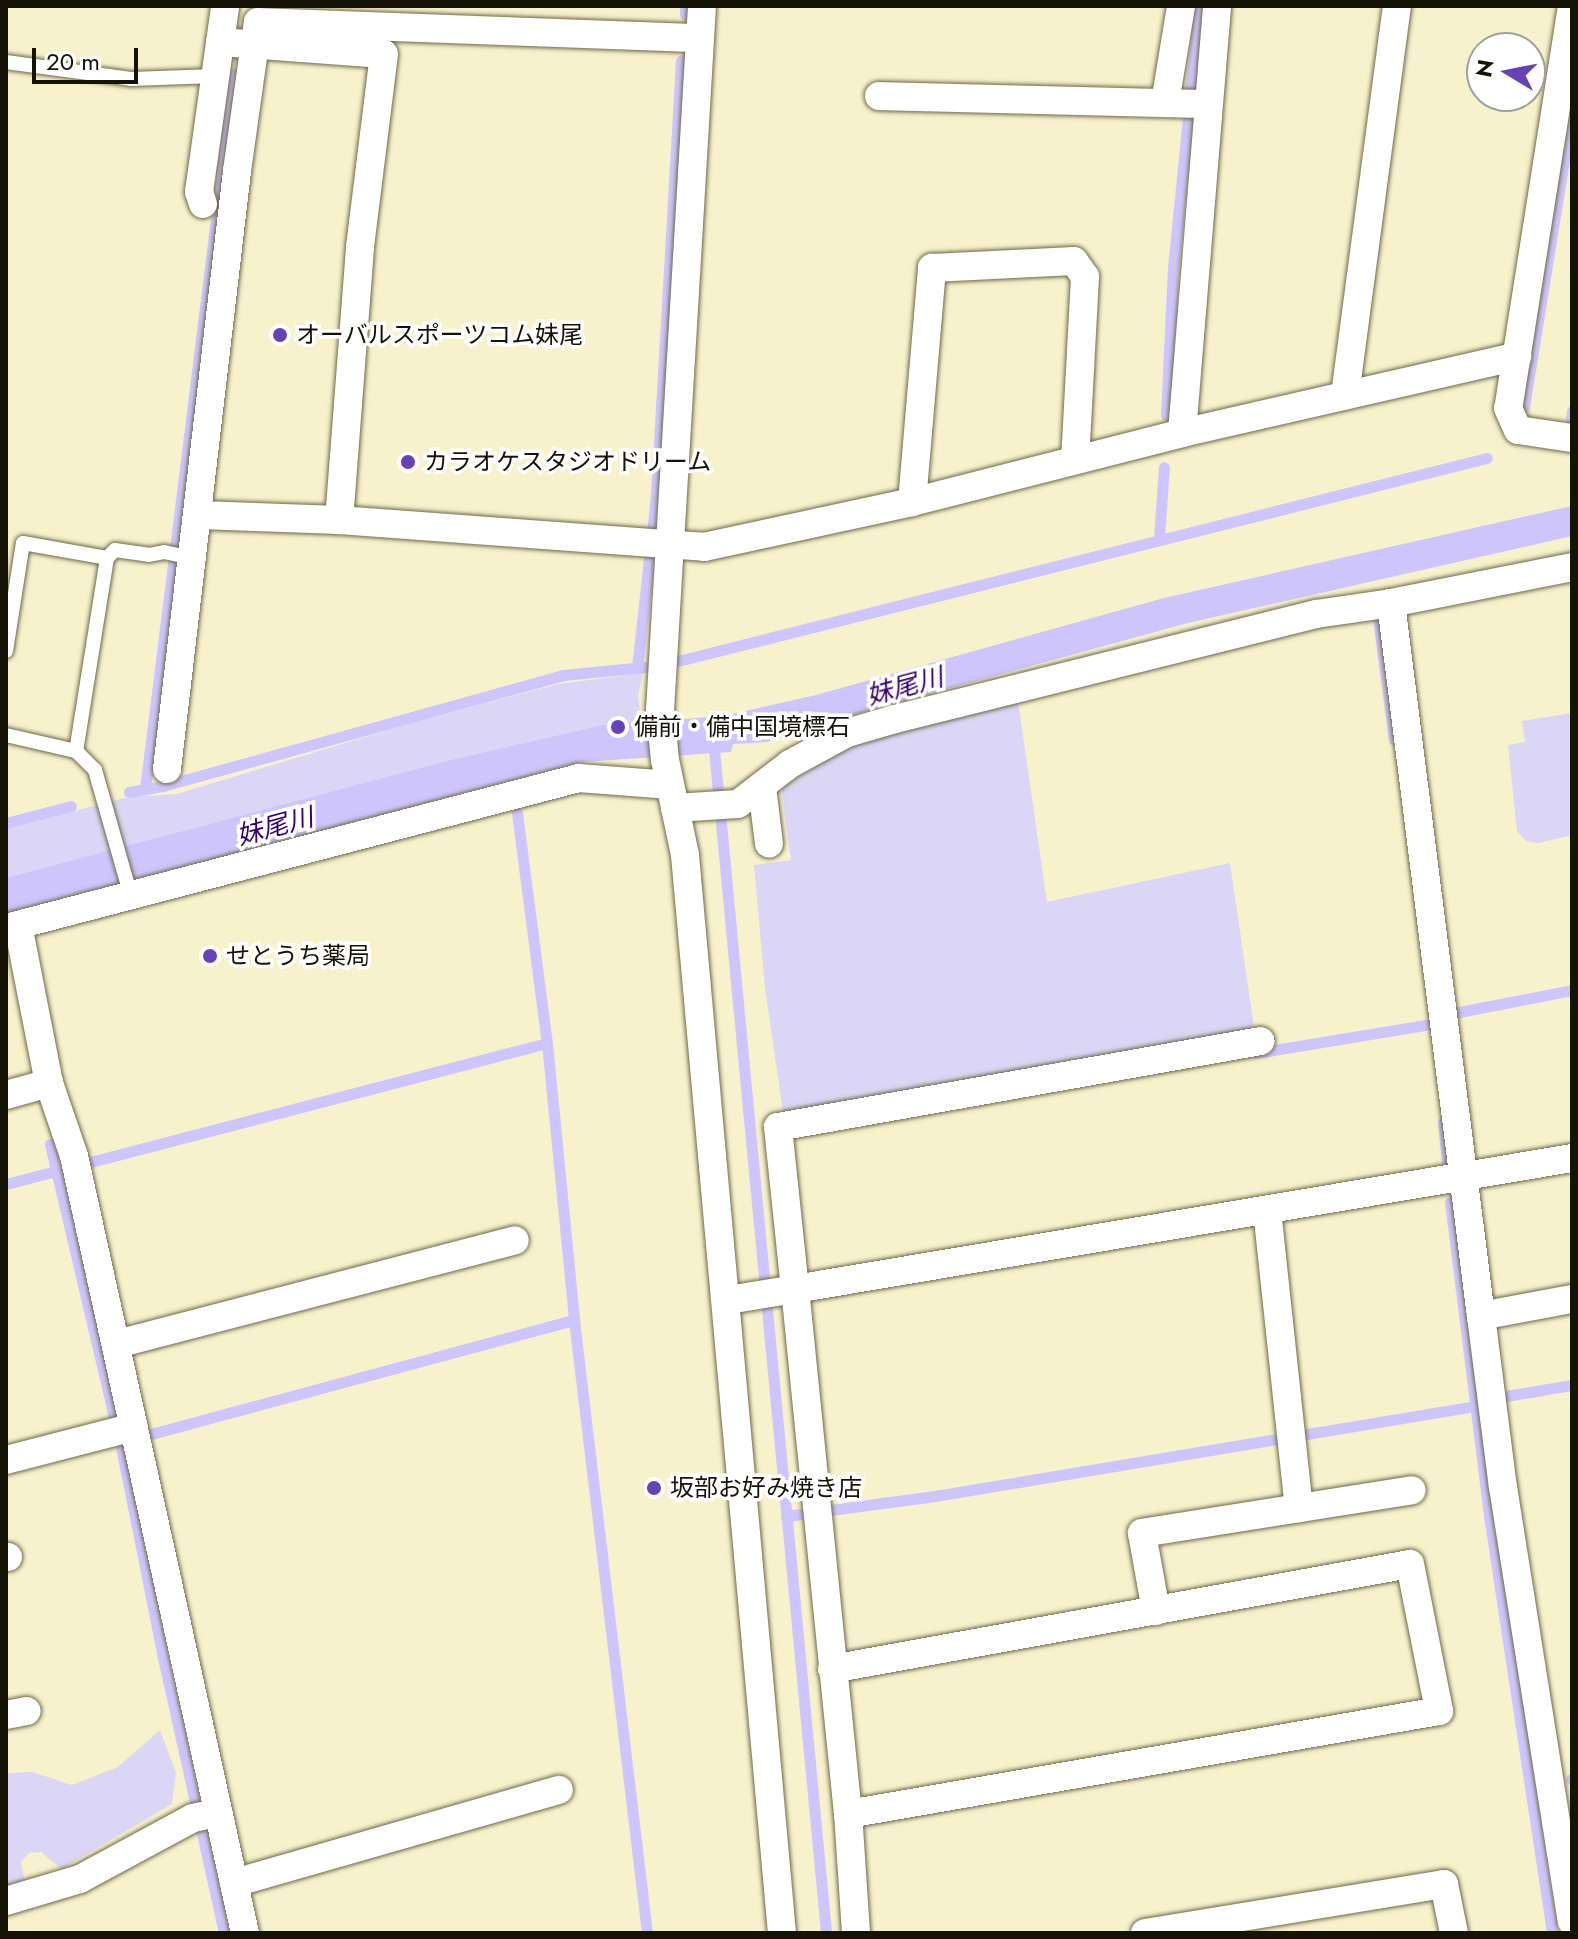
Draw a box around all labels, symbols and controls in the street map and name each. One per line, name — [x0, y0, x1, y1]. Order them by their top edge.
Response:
scale bar — [36, 32, 142, 82]
north arrow — [1466, 32, 1546, 112]
text: 20 m — [46, 44, 100, 79]
text: N — [1467, 57, 1502, 80]
place label: オーバルスポーツコム妹尾 — [296, 321, 584, 349]
marker: オーバルスポーツコム妹尾 — [271, 326, 289, 344]
place label: カラオケスタジオドリーム — [424, 448, 712, 476]
marker: カラオケスタジオドリーム — [399, 453, 417, 471]
water label: 妹尾川 — [863, 662, 947, 712]
place label: 備前・備中国境標石 — [634, 713, 850, 741]
marker: 備前・備中国境標石 — [609, 718, 627, 736]
water label: 妹尾川 — [233, 802, 317, 852]
place label: せとうち薬局 — [226, 942, 370, 970]
marker: せとうち薬局 — [201, 947, 219, 965]
place label: 坂部お好み焼き店 — [670, 1474, 862, 1502]
marker: 坂部お好み焼き店 — [645, 1479, 663, 1497]

